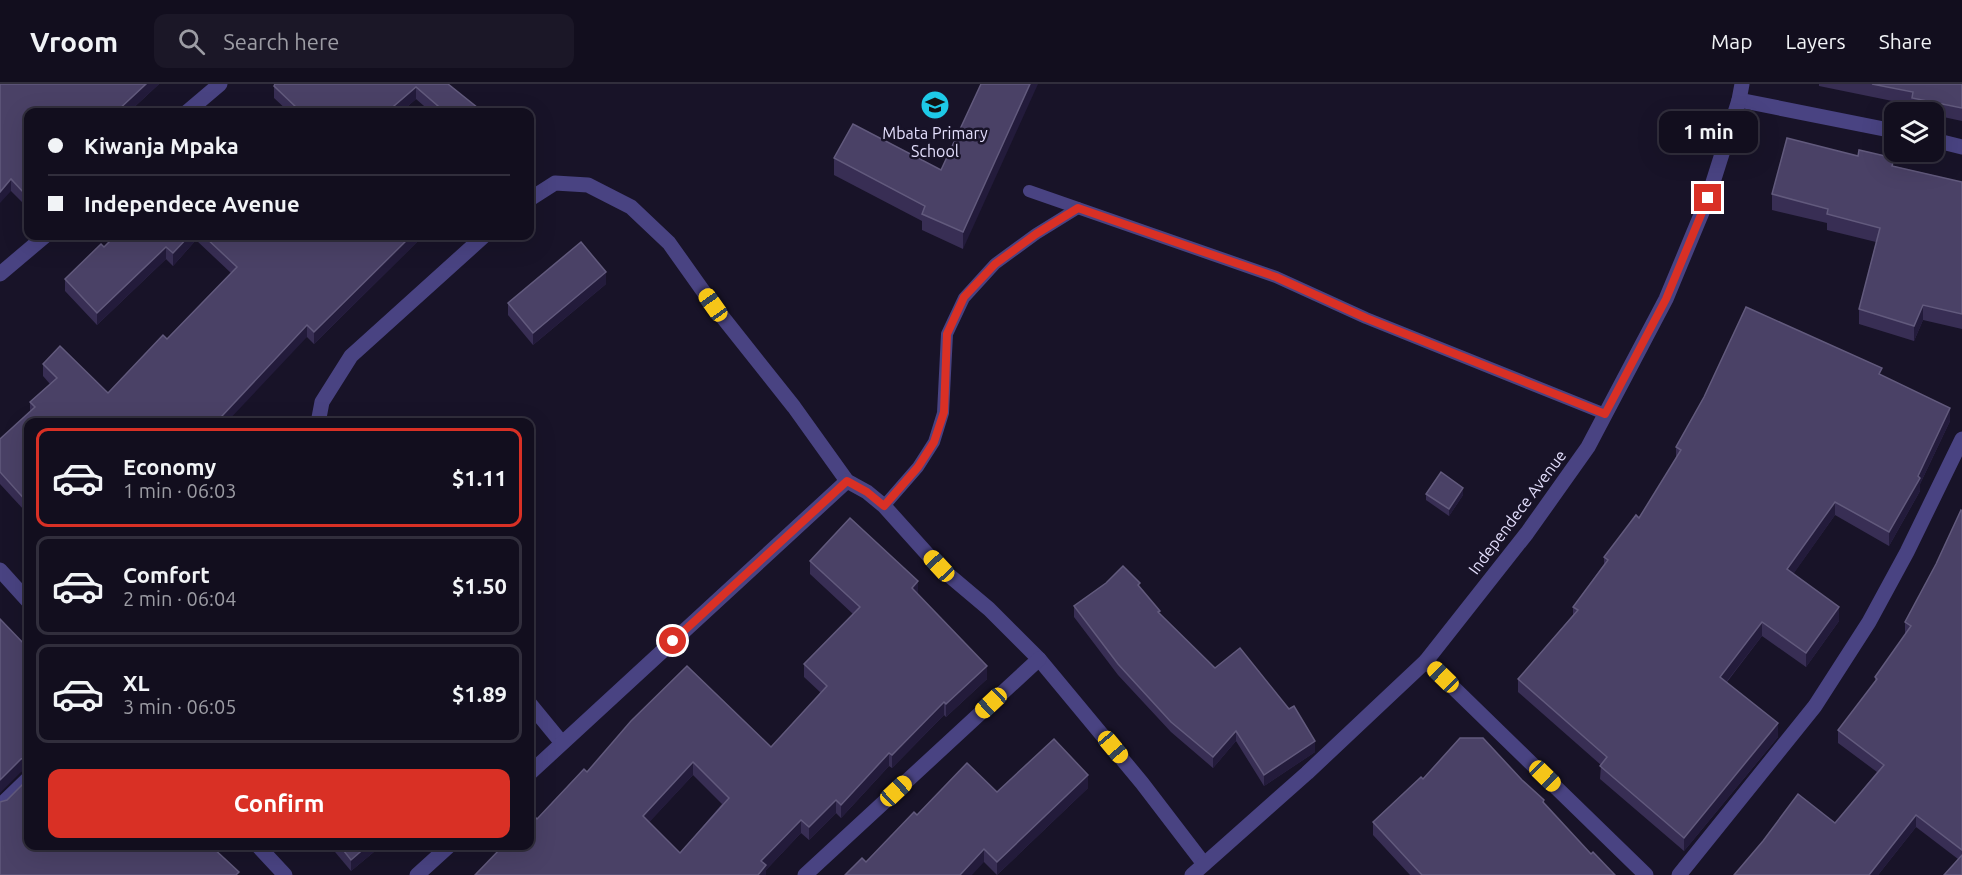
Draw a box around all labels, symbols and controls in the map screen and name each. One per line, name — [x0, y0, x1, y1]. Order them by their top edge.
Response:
search box — [154, 14, 574, 68]
icon: search — [175, 25, 208, 58]
text: Vroom — [30, 26, 118, 57]
text: Search here — [223, 29, 339, 54]
text: Map — [1711, 29, 1752, 53]
text: Layers — [1785, 29, 1846, 53]
text: Share — [1879, 29, 1932, 53]
school or university icon: Mbata Primary School — [919, 89, 951, 121]
map controls — [1884, 102, 1944, 162]
button: layers — [1884, 102, 1944, 162]
callout: 1 min — [1658, 111, 1758, 153]
text: 1 min — [1683, 120, 1734, 143]
place label: Mbata Primary School — [882, 124, 988, 160]
text: Kiwanja Mpaka — [84, 133, 239, 158]
route end — [1694, 184, 1721, 211]
text: Independece Avenue — [84, 191, 300, 216]
car — [695, 285, 731, 325]
street label: Independece Avenue — [1464, 446, 1570, 578]
icon: car — [51, 451, 105, 505]
text: Economy — [123, 454, 216, 479]
text: $1.11 — [452, 465, 507, 490]
text: 1 min · 06:03 — [123, 479, 237, 502]
car — [920, 547, 958, 585]
icon: car — [51, 559, 105, 613]
text: Comfort — [123, 562, 210, 587]
text: $1.50 — [452, 573, 507, 598]
text: 2 min · 06:04 — [123, 587, 237, 610]
route start — [659, 627, 686, 654]
car — [1424, 658, 1462, 696]
icon: car — [51, 667, 105, 721]
text: XL — [123, 670, 150, 695]
text: $1.89 — [452, 681, 507, 706]
car — [972, 684, 1010, 722]
text: 3 min · 06:05 — [123, 695, 237, 718]
car — [1095, 727, 1131, 767]
car — [1526, 757, 1564, 795]
button: Confirm — [48, 769, 510, 838]
car — [877, 772, 915, 810]

